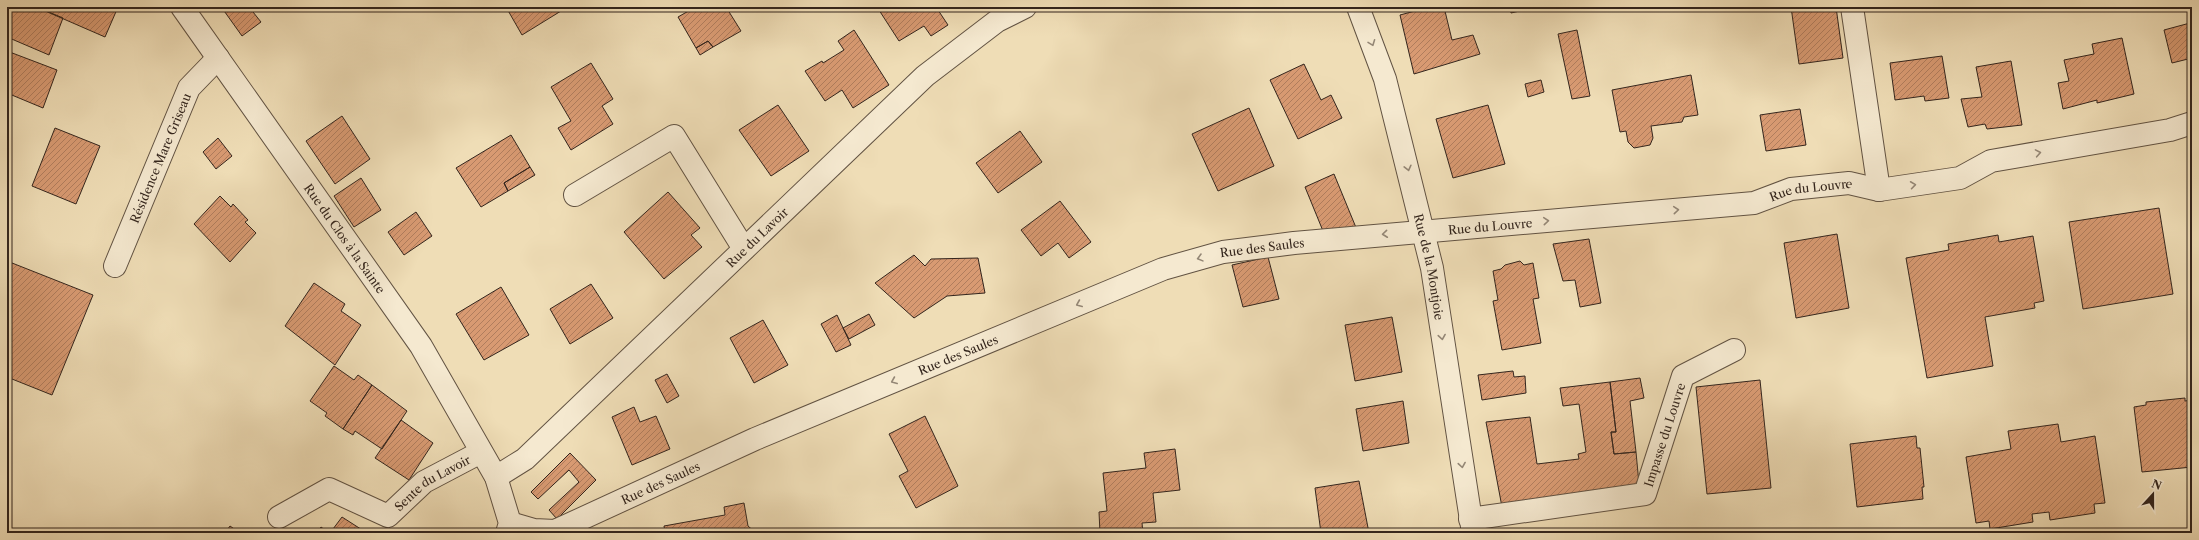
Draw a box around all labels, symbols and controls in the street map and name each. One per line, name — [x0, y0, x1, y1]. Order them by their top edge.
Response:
one-way arrow — [1367, 40, 1375, 47]
street label: Résidence Mare Griseau — [126, 90, 194, 225]
one-way arrow — [2035, 149, 2041, 158]
one-way arrow — [1403, 164, 1412, 171]
street label: Rue du Louvre — [1767, 175, 1855, 204]
street label: Rue du Clos à la Sainte — [301, 181, 389, 296]
one-way arrow — [1910, 181, 1916, 190]
street label: Rue du Lavoir — [723, 204, 791, 270]
one-way arrow — [1672, 205, 1679, 214]
street label: Rue de la Montjoie — [1411, 212, 1447, 321]
street label: Rue du Louvre — [1447, 215, 1533, 237]
one-way arrow — [1543, 217, 1549, 226]
one-way arrow — [1382, 229, 1388, 238]
street label: Rue des Saules — [1219, 235, 1305, 260]
one-way arrow — [1197, 253, 1204, 262]
one-way arrow — [1075, 299, 1082, 307]
street label: Rue des Saules — [916, 331, 1000, 378]
one-way arrow — [1437, 333, 1446, 340]
one-way arrow — [891, 376, 899, 384]
street label: Impasse du Louvre — [1640, 381, 1688, 489]
street label: Sente du Lavoir — [391, 452, 473, 514]
street label: Rue des Saules — [619, 458, 702, 507]
one-way arrow — [1457, 462, 1466, 468]
north arrow — [2133, 474, 2173, 514]
text: N — [2150, 476, 2164, 493]

